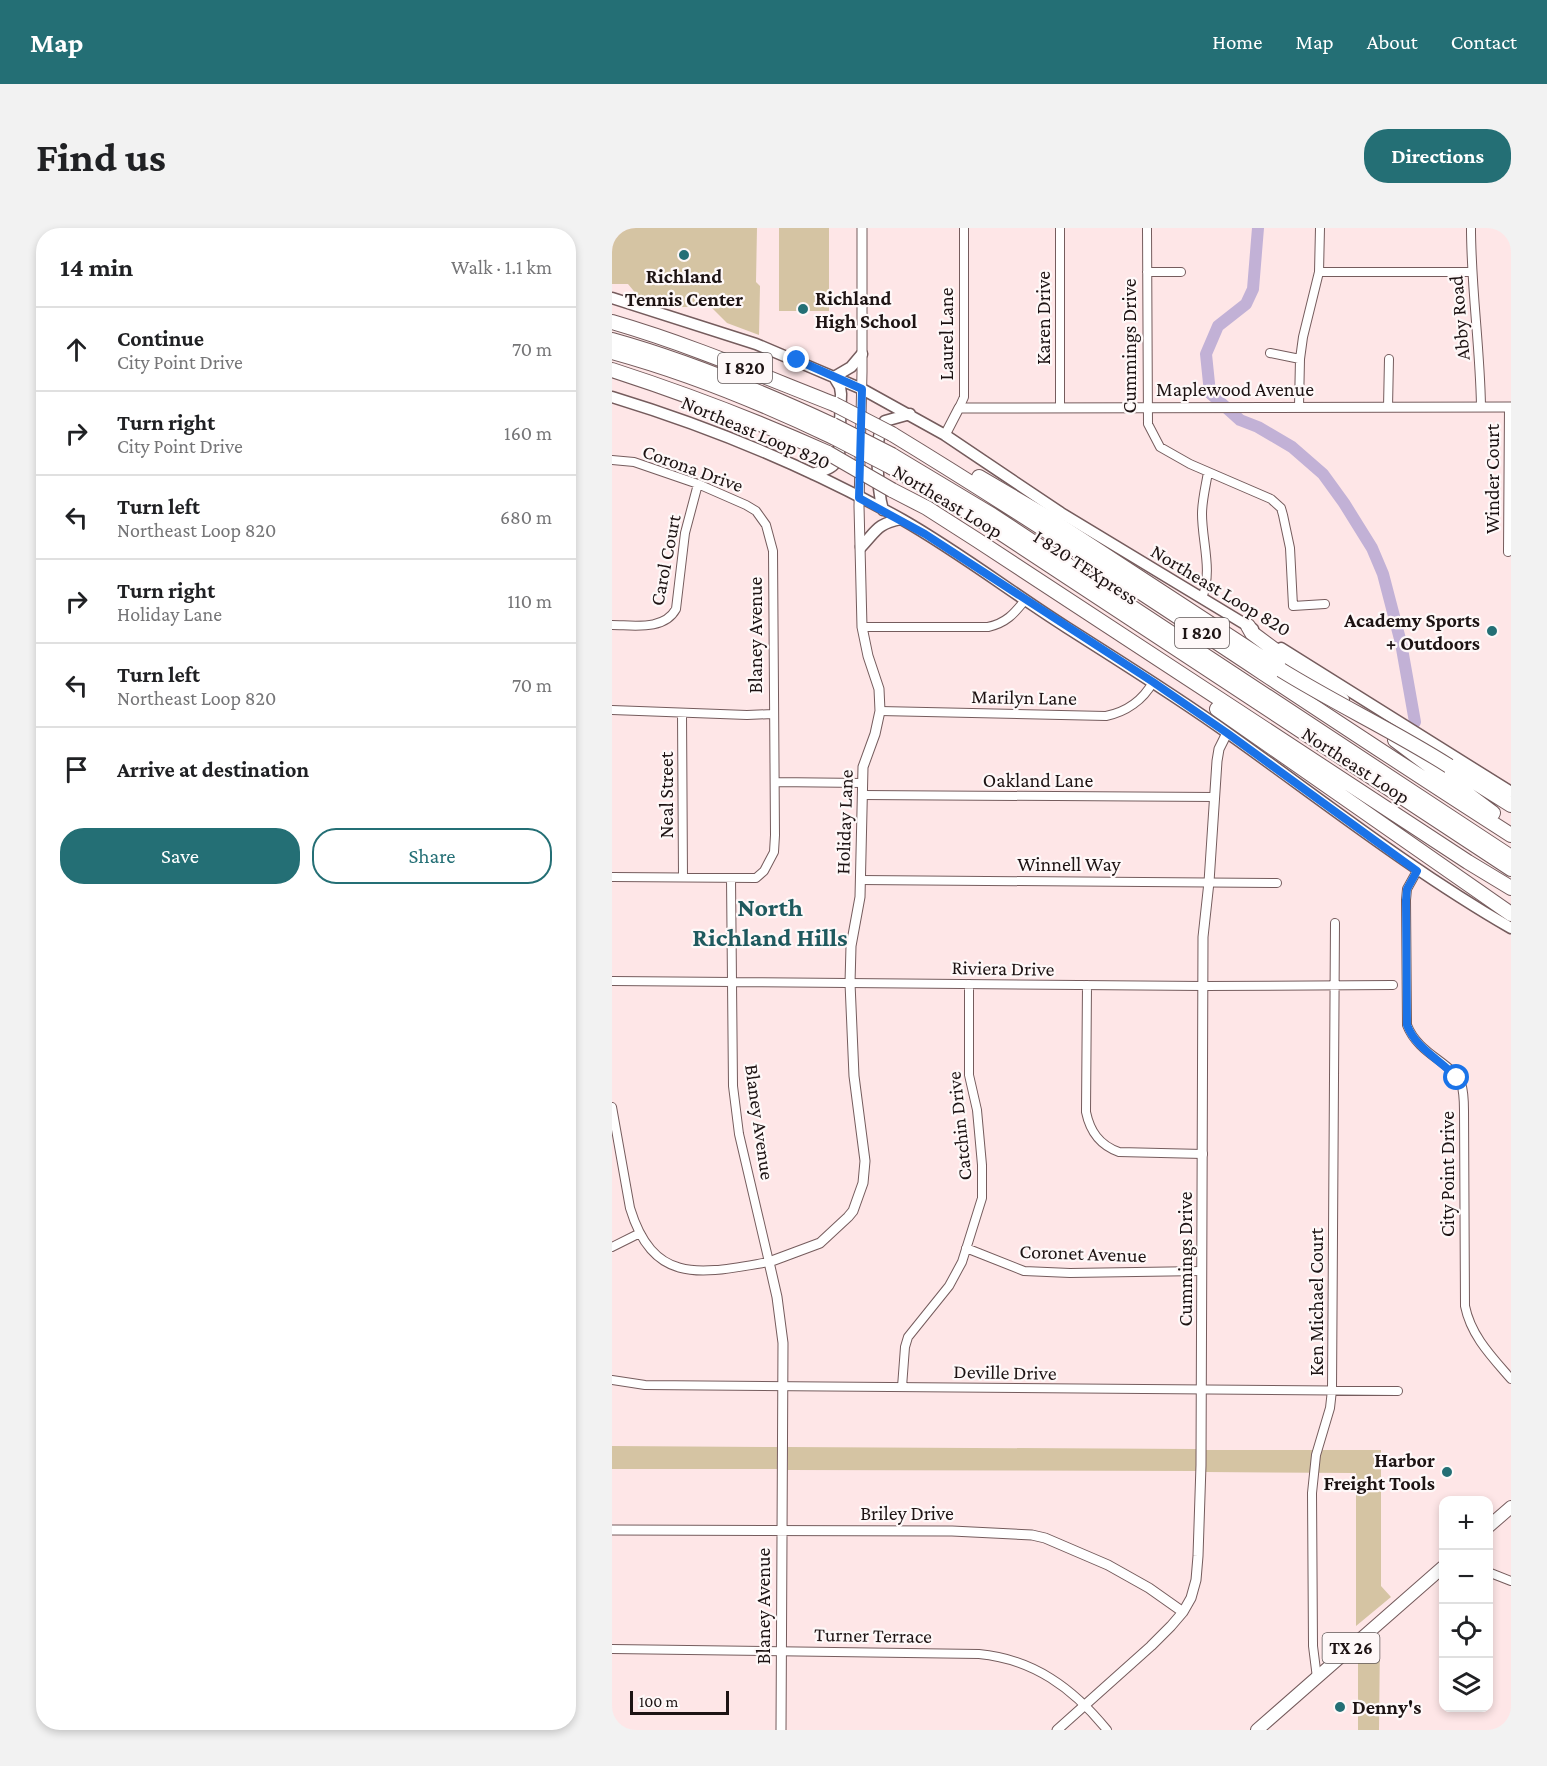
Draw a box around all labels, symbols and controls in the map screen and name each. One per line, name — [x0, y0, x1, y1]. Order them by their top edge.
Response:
text: Map — [30, 27, 83, 58]
text: Home — [1212, 30, 1262, 54]
text: Map — [1295, 30, 1334, 54]
text: About — [1367, 30, 1418, 54]
text: Contact — [1451, 30, 1517, 54]
button: Directions — [1364, 129, 1511, 183]
text: Find us — [36, 133, 166, 180]
marker: Richland Tennis Center — [677, 248, 691, 262]
text: 14 min — [60, 253, 133, 282]
text: Walk · 1.1 km — [451, 256, 552, 278]
place label: Richland Tennis Center — [625, 265, 743, 310]
street label: Karen Drive — [1032, 271, 1054, 365]
street label: Abby Road — [1444, 274, 1475, 361]
street label: Cummings Drive — [1118, 278, 1141, 414]
place label: Richland High School — [815, 287, 917, 332]
street label: Laurel Lane — [935, 287, 957, 381]
marker: Richland High School — [796, 302, 810, 316]
text: Continue — [117, 326, 204, 351]
icon: ahead — [60, 333, 93, 366]
text: 70 m — [512, 338, 552, 360]
route end — [783, 346, 809, 372]
text: City Point Drive — [117, 351, 243, 373]
road number: I 820 — [718, 353, 772, 383]
street label: Maplewood Avenue — [1156, 378, 1314, 401]
street label: Northeast Loop 820 — [678, 391, 834, 474]
text: Turn right — [117, 410, 215, 435]
icon: right — [60, 417, 93, 450]
text: 160 m — [504, 422, 552, 444]
street label: Winder Court — [1481, 424, 1503, 534]
text: City Point Drive — [117, 435, 243, 457]
street label: Corona Drive — [640, 440, 747, 496]
street label: Northeast Loop — [889, 460, 1007, 543]
text: Turn left — [117, 494, 200, 519]
icon: left — [60, 501, 93, 534]
text: 680 m — [500, 506, 552, 528]
street label: Carol Court — [645, 512, 685, 608]
text: Northeast Loop 820 — [117, 519, 276, 541]
street label: I 820 TEXpress — [1029, 525, 1142, 610]
street label: Northeast Loop 820 — [1147, 540, 1295, 641]
street label: Blaney Avenue — [744, 576, 767, 693]
text: Turn right — [117, 578, 215, 603]
icon: right — [60, 585, 93, 618]
text: 110 m — [508, 590, 552, 612]
text: Holiday Lane — [117, 603, 222, 625]
place label: Academy Sports + Outdoors — [1343, 609, 1480, 654]
road number: I 820 — [1175, 618, 1229, 648]
marker: Academy Sports + Outdoors — [1485, 624, 1499, 638]
text: Turn left — [117, 662, 200, 687]
icon: left — [60, 669, 93, 702]
text: 70 m — [512, 674, 552, 696]
street label: Marilyn Lane — [971, 685, 1077, 710]
text: Northeast Loop 820 — [117, 687, 276, 709]
street label: Northeast Loop — [1297, 722, 1414, 809]
street label: Neal Street — [655, 751, 677, 838]
icon: arrive — [60, 753, 93, 786]
text: Arrive at destination — [117, 757, 309, 782]
street label: Holiday Lane — [831, 769, 858, 875]
street label: Oakland Lane — [983, 769, 1093, 791]
button: Save — [60, 828, 300, 884]
button: Share — [312, 828, 552, 884]
street label: Winnell Way — [1017, 853, 1122, 876]
district label: North Richland Hills — [692, 893, 848, 952]
street label: Riviera Drive — [951, 956, 1055, 980]
street label: Blaney Avenue — [740, 1063, 779, 1182]
route start — [1443, 1064, 1469, 1090]
street label: Catchin Drive — [942, 1070, 976, 1182]
street label: City Point Drive — [1436, 1111, 1459, 1237]
street label: Cummings Drive — [1174, 1191, 1197, 1327]
street label: Ken Michael Court — [1305, 1227, 1327, 1376]
street label: Coronet Avenue — [1019, 1240, 1147, 1266]
street label: Deville Drive — [953, 1360, 1057, 1384]
place label: Harbor Freight Tools — [1324, 1449, 1435, 1494]
marker: Harbor Freight Tools — [1440, 1465, 1454, 1479]
map controls — [1439, 1496, 1493, 1712]
button: + — [1439, 1496, 1493, 1550]
street label: Briley Drive — [860, 1502, 954, 1525]
street label: Blaney Avenue — [752, 1547, 775, 1664]
button: − — [1439, 1550, 1493, 1604]
button: locate — [1439, 1604, 1493, 1658]
street label: Turner Terrace — [814, 1623, 932, 1647]
road number: TX 26 — [1322, 1633, 1380, 1663]
button: layers — [1439, 1658, 1493, 1712]
scale bar — [630, 1688, 729, 1716]
text: 100 m — [639, 1693, 678, 1710]
place label: Denny's — [1352, 1696, 1421, 1718]
marker: Denny's — [1333, 1700, 1347, 1714]

